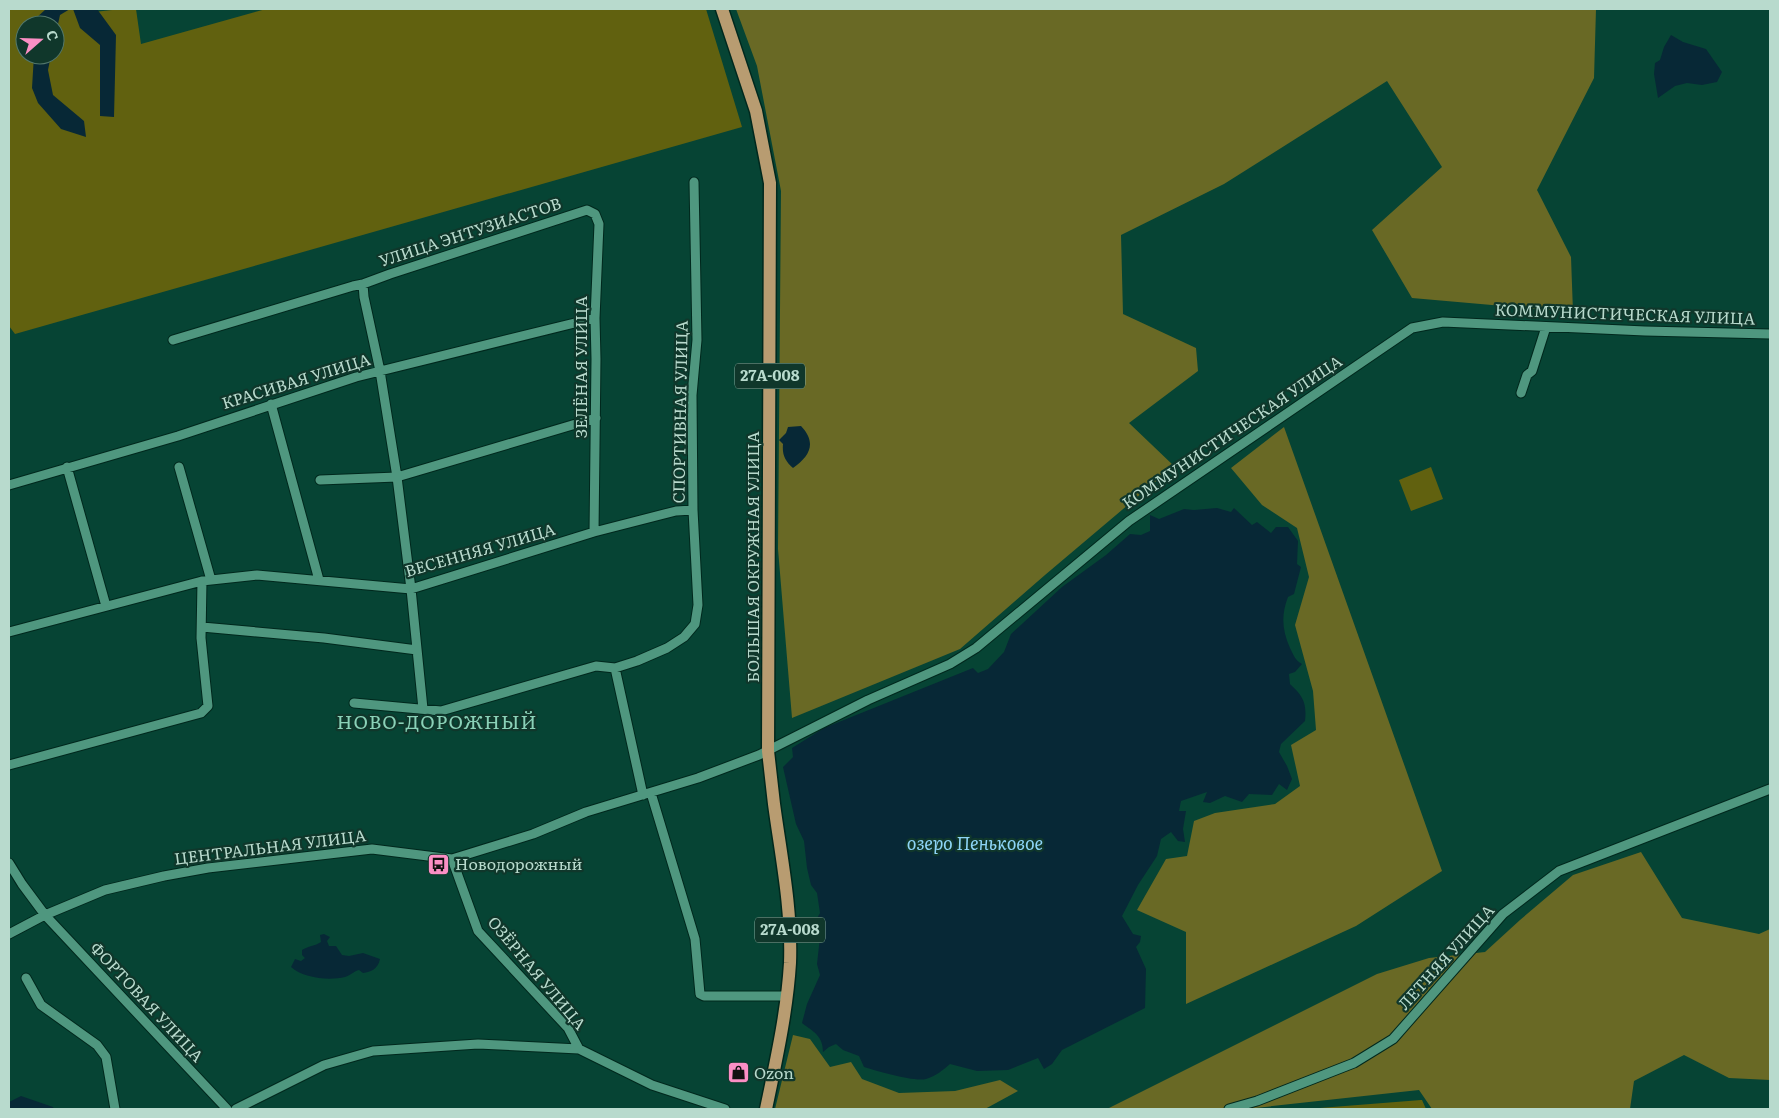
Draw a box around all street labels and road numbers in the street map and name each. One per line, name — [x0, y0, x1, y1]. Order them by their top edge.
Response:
street label: УЛИЦА ЭНТУЗИАСТОВ — [376, 190, 564, 272]
street label: ЗЕЛЁНАЯ УЛИЦА — [568, 296, 592, 438]
street label: КОММУНИСТИЧЕСКАЯ УЛИЦА — [1494, 296, 1756, 330]
street label: СПОРТИВНАЯ УЛИЦА — [665, 320, 693, 504]
street label: КРАСИВАЯ УЛИЦА — [218, 346, 373, 414]
street label: КОММУНИСТИЧЕСКАЯ УЛИЦА — [1117, 348, 1346, 514]
road number: 27А-008 — [735, 364, 805, 388]
street label: БОЛЬШАЯ ОКРУЖНАЯ УЛИЦА — [740, 431, 764, 683]
street label: ВЕСЕННЯЯ УЛИЦА — [402, 516, 558, 582]
street label: ЦЕНТРАЛЬНАЯ УЛИЦА — [173, 822, 367, 870]
street label: ЛЕТНЯЯ УЛИЦА — [1391, 898, 1499, 1014]
street label: ОЗЁРНАЯ УЛИЦА — [483, 910, 593, 1035]
road number: 27А-008 — [755, 918, 825, 942]
street label: ФОРТОВАЯ УЛИЦА — [85, 936, 210, 1067]

